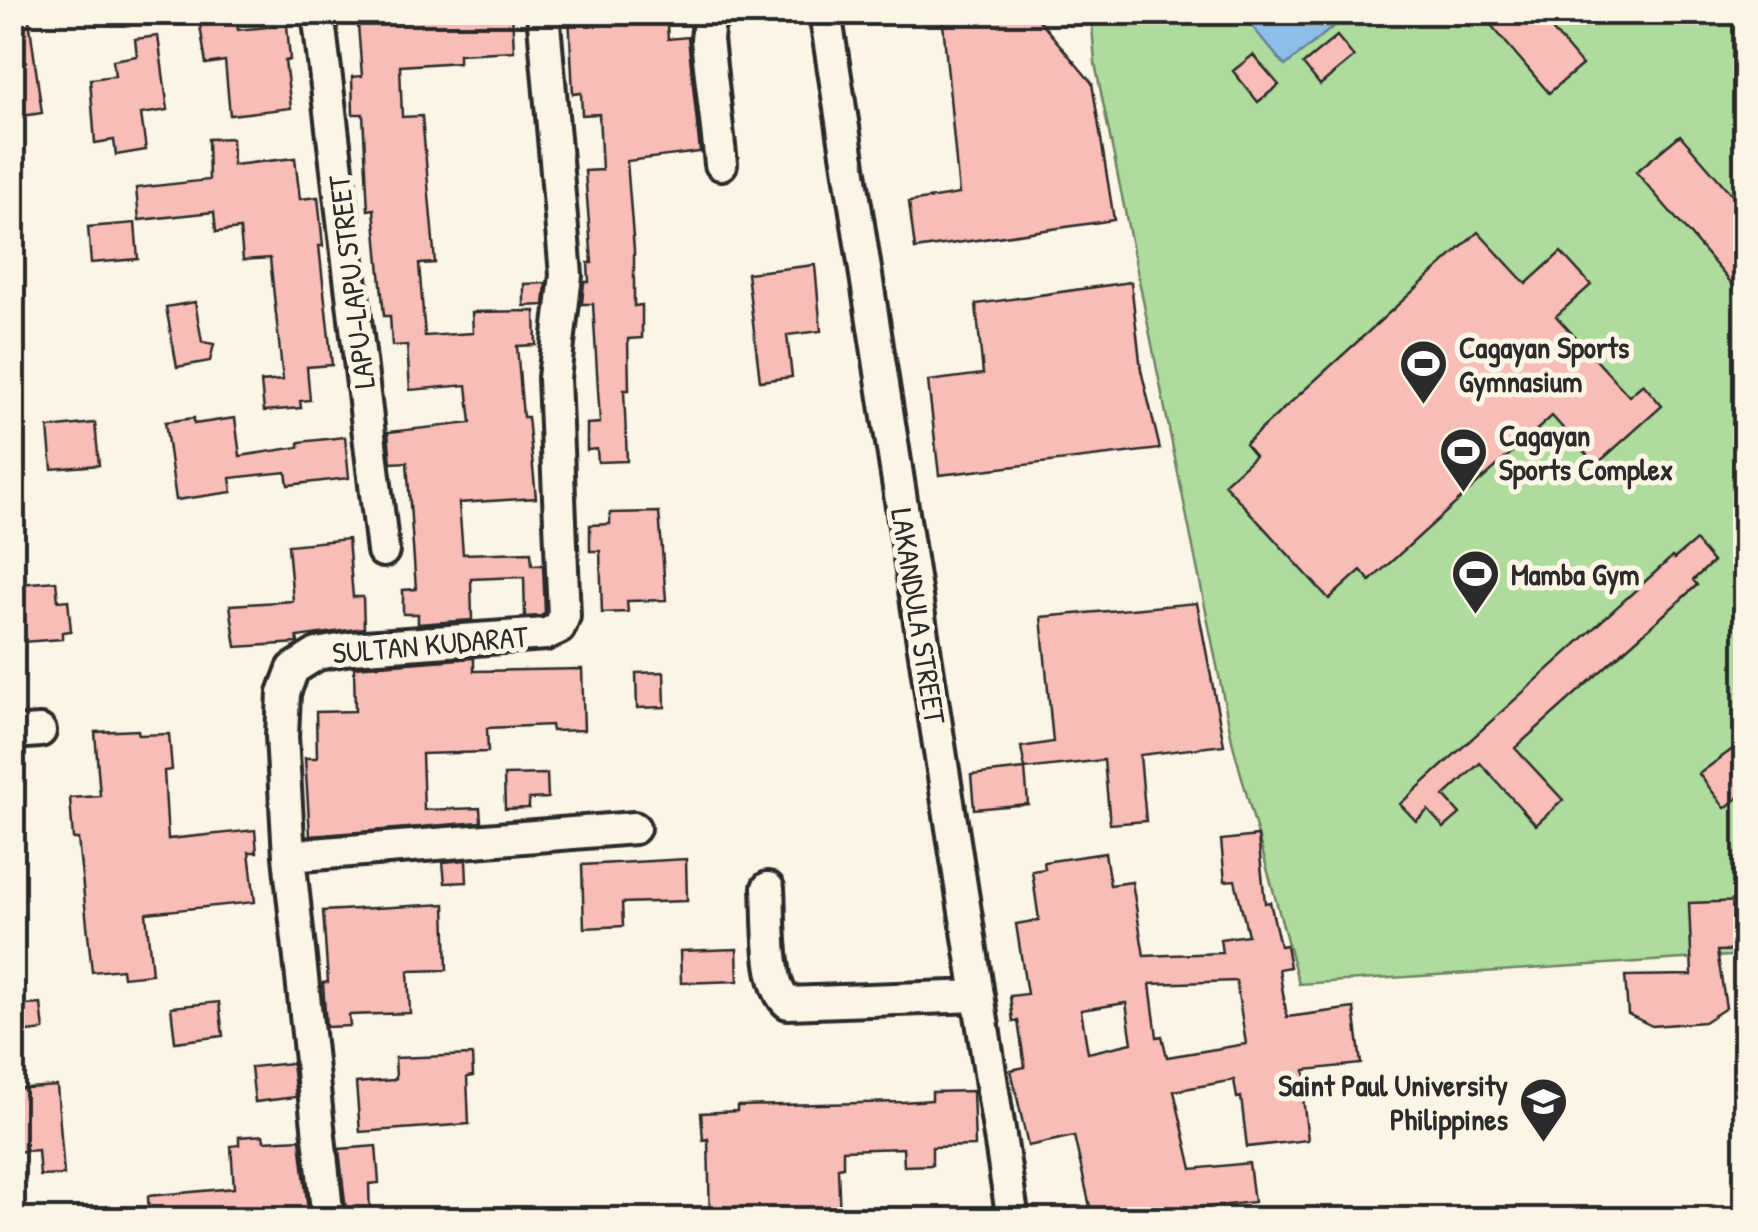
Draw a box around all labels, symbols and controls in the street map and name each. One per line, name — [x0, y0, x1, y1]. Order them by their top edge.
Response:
street label: LAPU-LAPU STREET — [318, 172, 384, 391]
place label: Cagayan Sports Gymnasium — [1459, 327, 1630, 402]
sports icon: Cagayan Sports Gymnasium — [1398, 338, 1450, 406]
place label: Cagayan Sports Complex — [1499, 415, 1673, 490]
sports icon: Cagayan Sports Complex — [1438, 426, 1490, 494]
street label: LAKANDULA STREET — [882, 505, 956, 728]
sports icon: Mamba Gym — [1450, 548, 1502, 616]
place label: Mamba Gym — [1511, 554, 1640, 595]
street label: SULTAN KUDARAT — [330, 615, 530, 672]
place label: Saint Paul University Philippines — [1278, 1065, 1508, 1140]
school or university icon: Saint Paul University Philippines — [1517, 1076, 1569, 1144]

